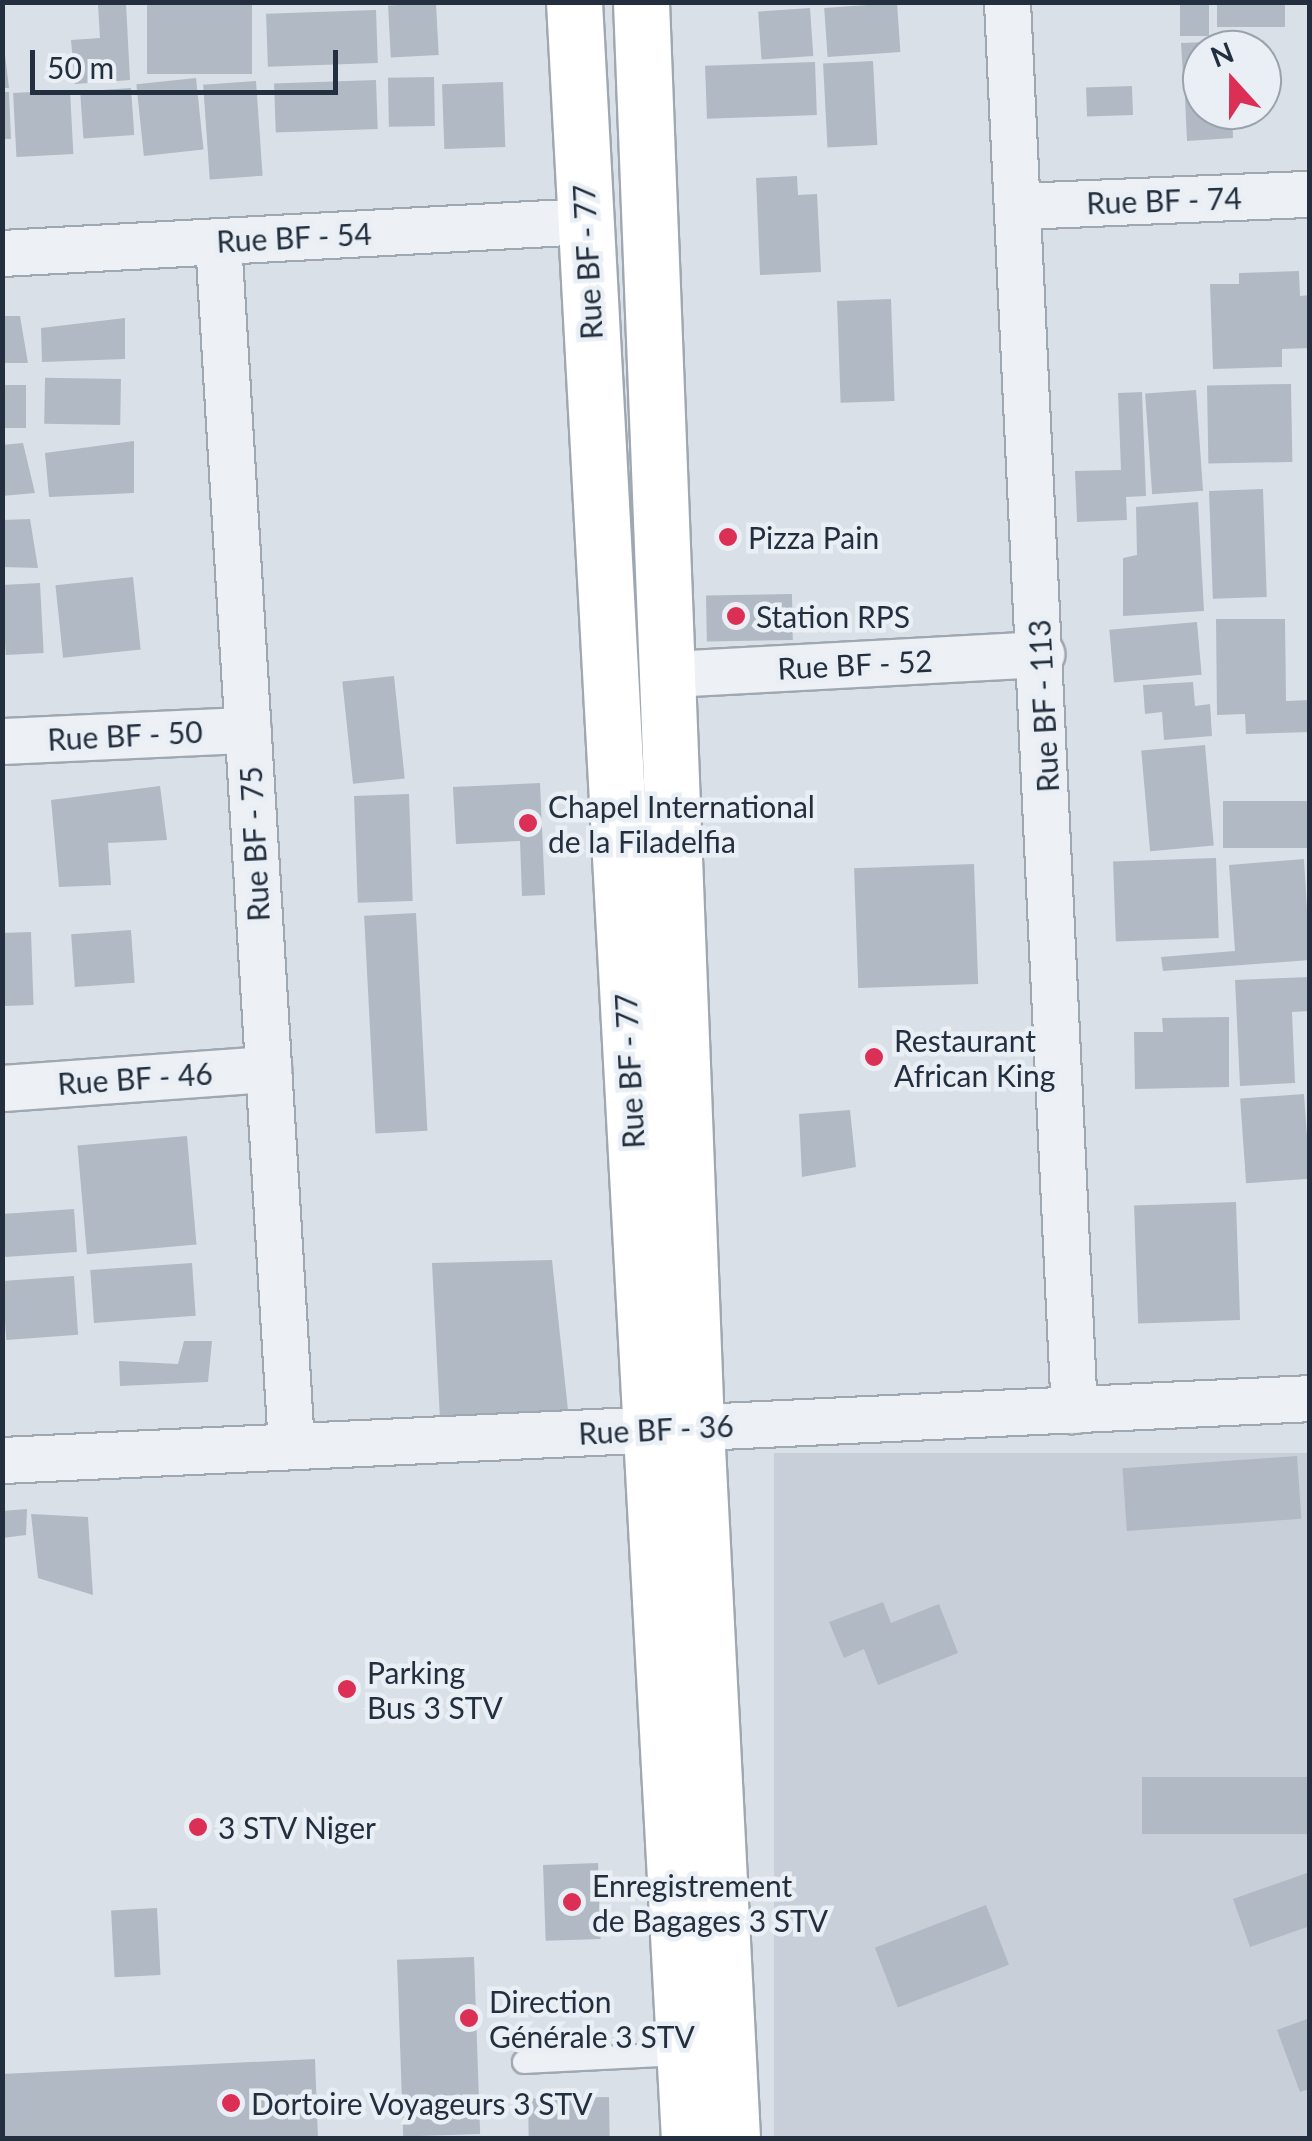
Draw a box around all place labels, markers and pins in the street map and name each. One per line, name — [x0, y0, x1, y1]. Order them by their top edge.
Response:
place label: Pizza Pain — [748, 519, 879, 555]
marker: Pizza Pain — [717, 526, 739, 548]
place label: Station RPS — [756, 598, 910, 634]
marker: Station RPS — [725, 605, 747, 627]
place label: Chapel International de la Filadelfia — [548, 788, 815, 858]
marker: Chapel International de la Filadelfia — [517, 812, 539, 834]
place label: Restaurant African King — [894, 1022, 1055, 1092]
marker: Restaurant African King — [863, 1046, 885, 1068]
place label: Parking Bus 3 STV — [367, 1654, 503, 1724]
marker: Parking Bus 3 STV — [336, 1678, 358, 1700]
place label: 3 STV Niger — [218, 1809, 377, 1845]
marker: 3 STV Niger — [187, 1816, 209, 1838]
place label: Enregistrement de Bagages 3 STV — [592, 1867, 828, 1938]
marker: Enregistrement de Bagages 3 STV — [561, 1891, 583, 1913]
place label: Direction Générale 3 STV — [489, 1983, 695, 2054]
marker: Direction Générale 3 STV — [458, 2007, 480, 2029]
place label: Dortoire Voyageurs 3 STV — [251, 2085, 594, 2121]
marker: Dortoire Voyageurs 3 STV — [220, 2092, 242, 2114]

